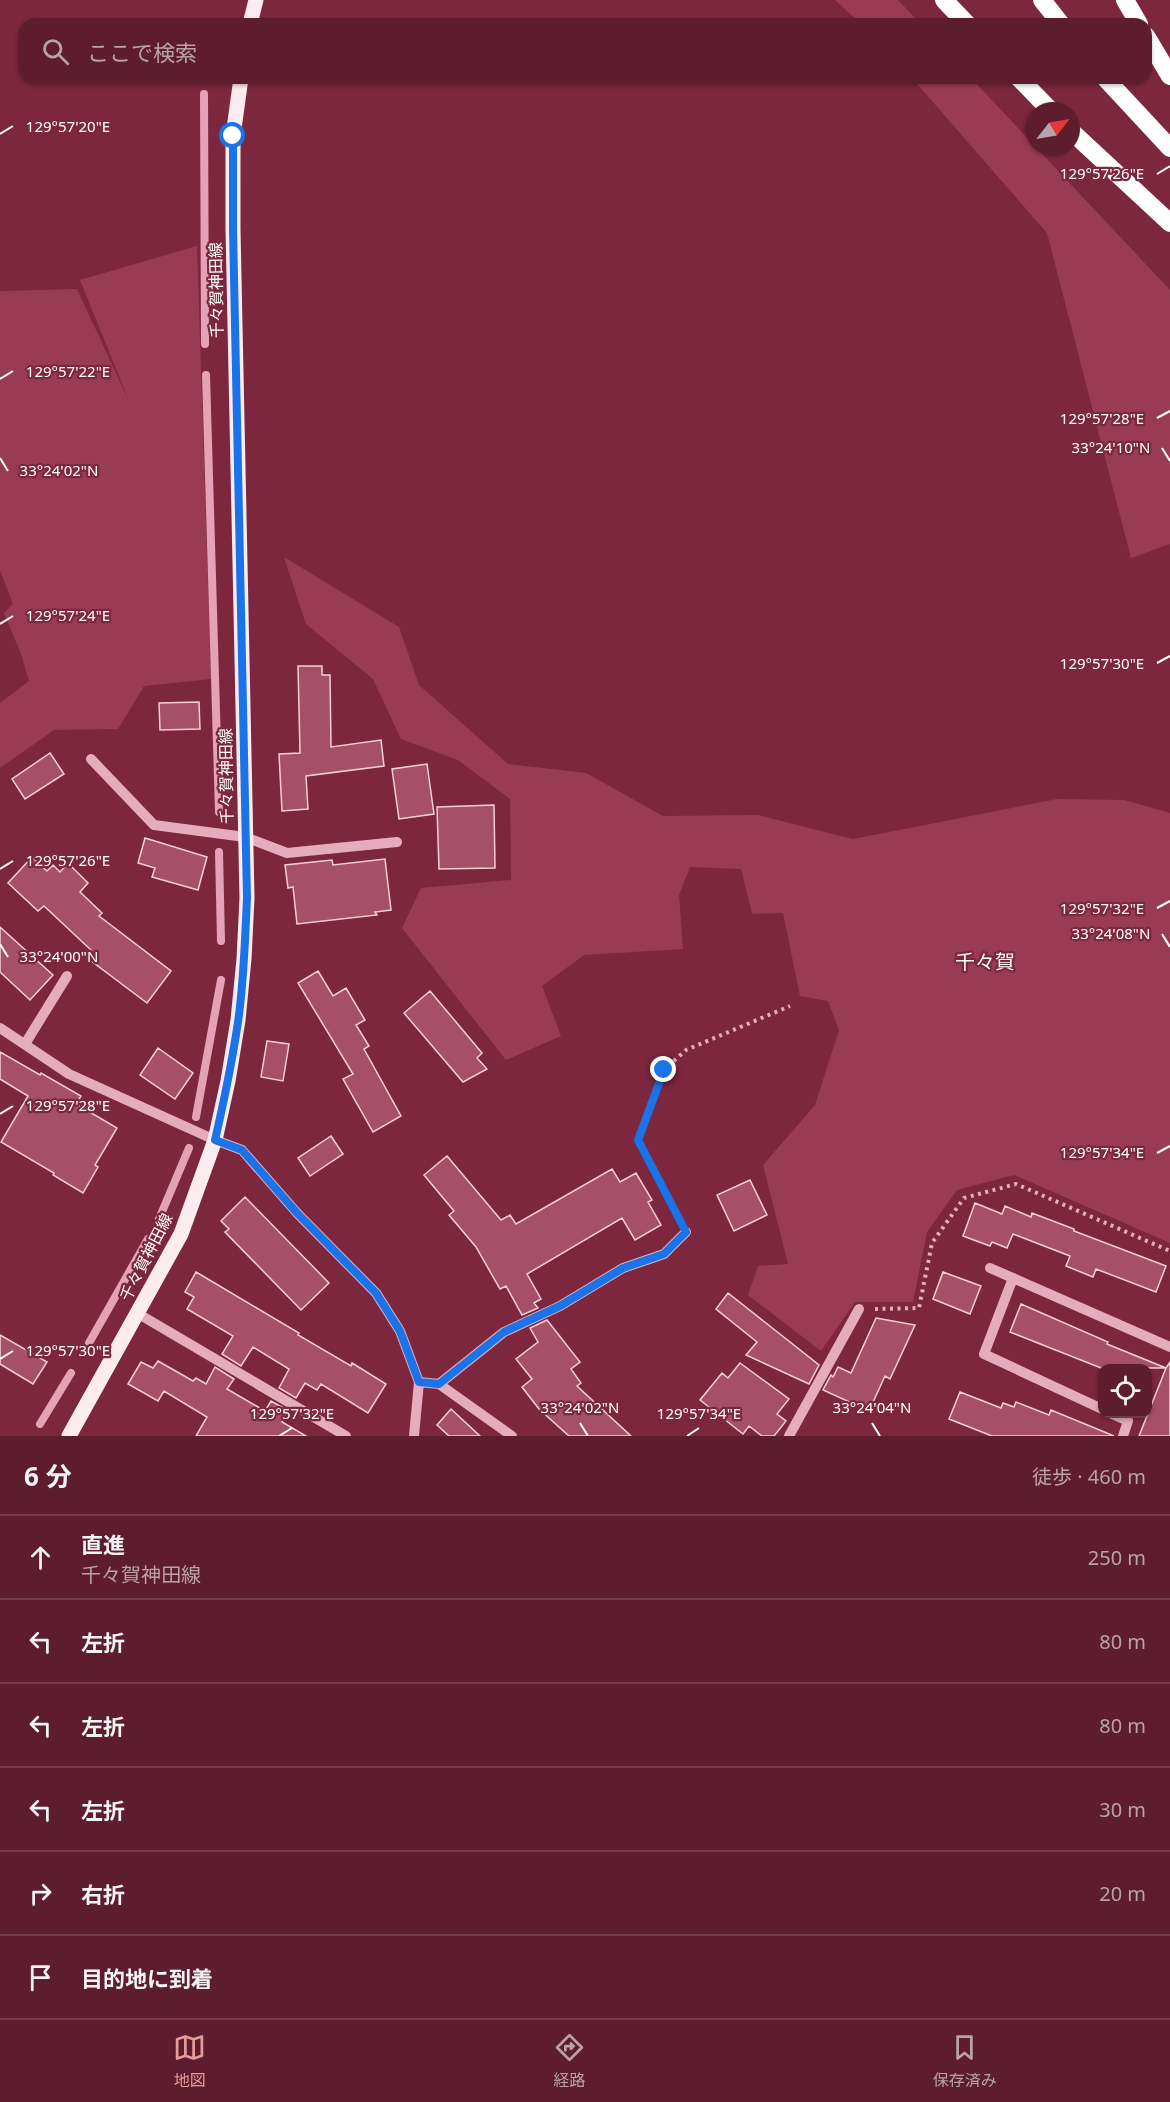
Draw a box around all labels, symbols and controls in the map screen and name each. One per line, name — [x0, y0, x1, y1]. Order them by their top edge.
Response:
search box — [18, 18, 1152, 84]
icon: search — [39, 35, 72, 68]
text: ここで検索 — [87, 37, 197, 67]
north arrow — [1026, 102, 1080, 156]
text: 129°57'20"E — [26, 116, 110, 136]
route start — [219, 122, 245, 148]
text: 129°57'26"E — [1060, 163, 1144, 183]
street label: 千々賀神田線 — [204, 242, 228, 338]
text: 129°57'22"E — [26, 361, 110, 381]
text: 129°57'28"E — [1060, 408, 1144, 428]
text: 33°24'10"N — [1072, 437, 1150, 457]
text: 33°24'02"N — [20, 460, 98, 480]
text: 129°57'24"E — [26, 605, 110, 625]
text: 129°57'30"E — [1060, 653, 1144, 673]
street label: 千々賀神田線 — [214, 728, 238, 824]
text: 129°57'26"E — [26, 850, 110, 870]
text: 129°57'32"E — [1060, 898, 1144, 918]
text: 33°24'08"N — [1072, 923, 1150, 943]
text: 33°24'00"N — [20, 946, 98, 966]
district label: 千々賀 — [955, 948, 1015, 975]
route end — [650, 1056, 676, 1082]
text: 129°57'28"E — [26, 1095, 110, 1115]
text: 129°57'34"E — [1060, 1142, 1144, 1162]
street label: 千々賀神田線 — [114, 1209, 178, 1305]
text: 129°57'30"E — [26, 1340, 110, 1360]
map controls — [1098, 1364, 1152, 1418]
button: locate — [1098, 1364, 1152, 1418]
text: 33°24'02"N — [541, 1397, 619, 1417]
text: 33°24'04"N — [833, 1397, 911, 1417]
text: 129°57'32"E — [250, 1403, 334, 1423]
text: 129°57'34"E — [657, 1403, 741, 1423]
text: 6 分 — [24, 1458, 72, 1494]
text: 徒歩 · 460 m — [1032, 1463, 1146, 1490]
text: 直進 — [81, 1529, 125, 1559]
icon: ahead — [24, 1541, 57, 1574]
text: 250 m — [1088, 1544, 1146, 1571]
text: 千々賀神田線 — [81, 1561, 201, 1588]
icon: left — [24, 1625, 57, 1658]
text: 左折 — [81, 1627, 125, 1657]
text: 80 m — [1099, 1628, 1146, 1655]
icon: left — [24, 1709, 57, 1742]
text: 左折 — [81, 1711, 125, 1741]
text: 80 m — [1099, 1712, 1146, 1739]
icon: left — [24, 1793, 57, 1826]
text: 左折 — [81, 1795, 125, 1825]
text: 30 m — [1099, 1796, 1146, 1823]
icon: right — [24, 1877, 57, 1910]
text: 右折 — [81, 1879, 125, 1909]
text: 20 m — [1099, 1880, 1146, 1907]
icon: arrive — [24, 1961, 57, 1994]
text: 目的地に到着 — [81, 1963, 213, 1993]
tab: 地図 — [173, 2031, 206, 2091]
tab: 経路 — [553, 2031, 586, 2091]
tab: 保存済み — [933, 2031, 997, 2091]

